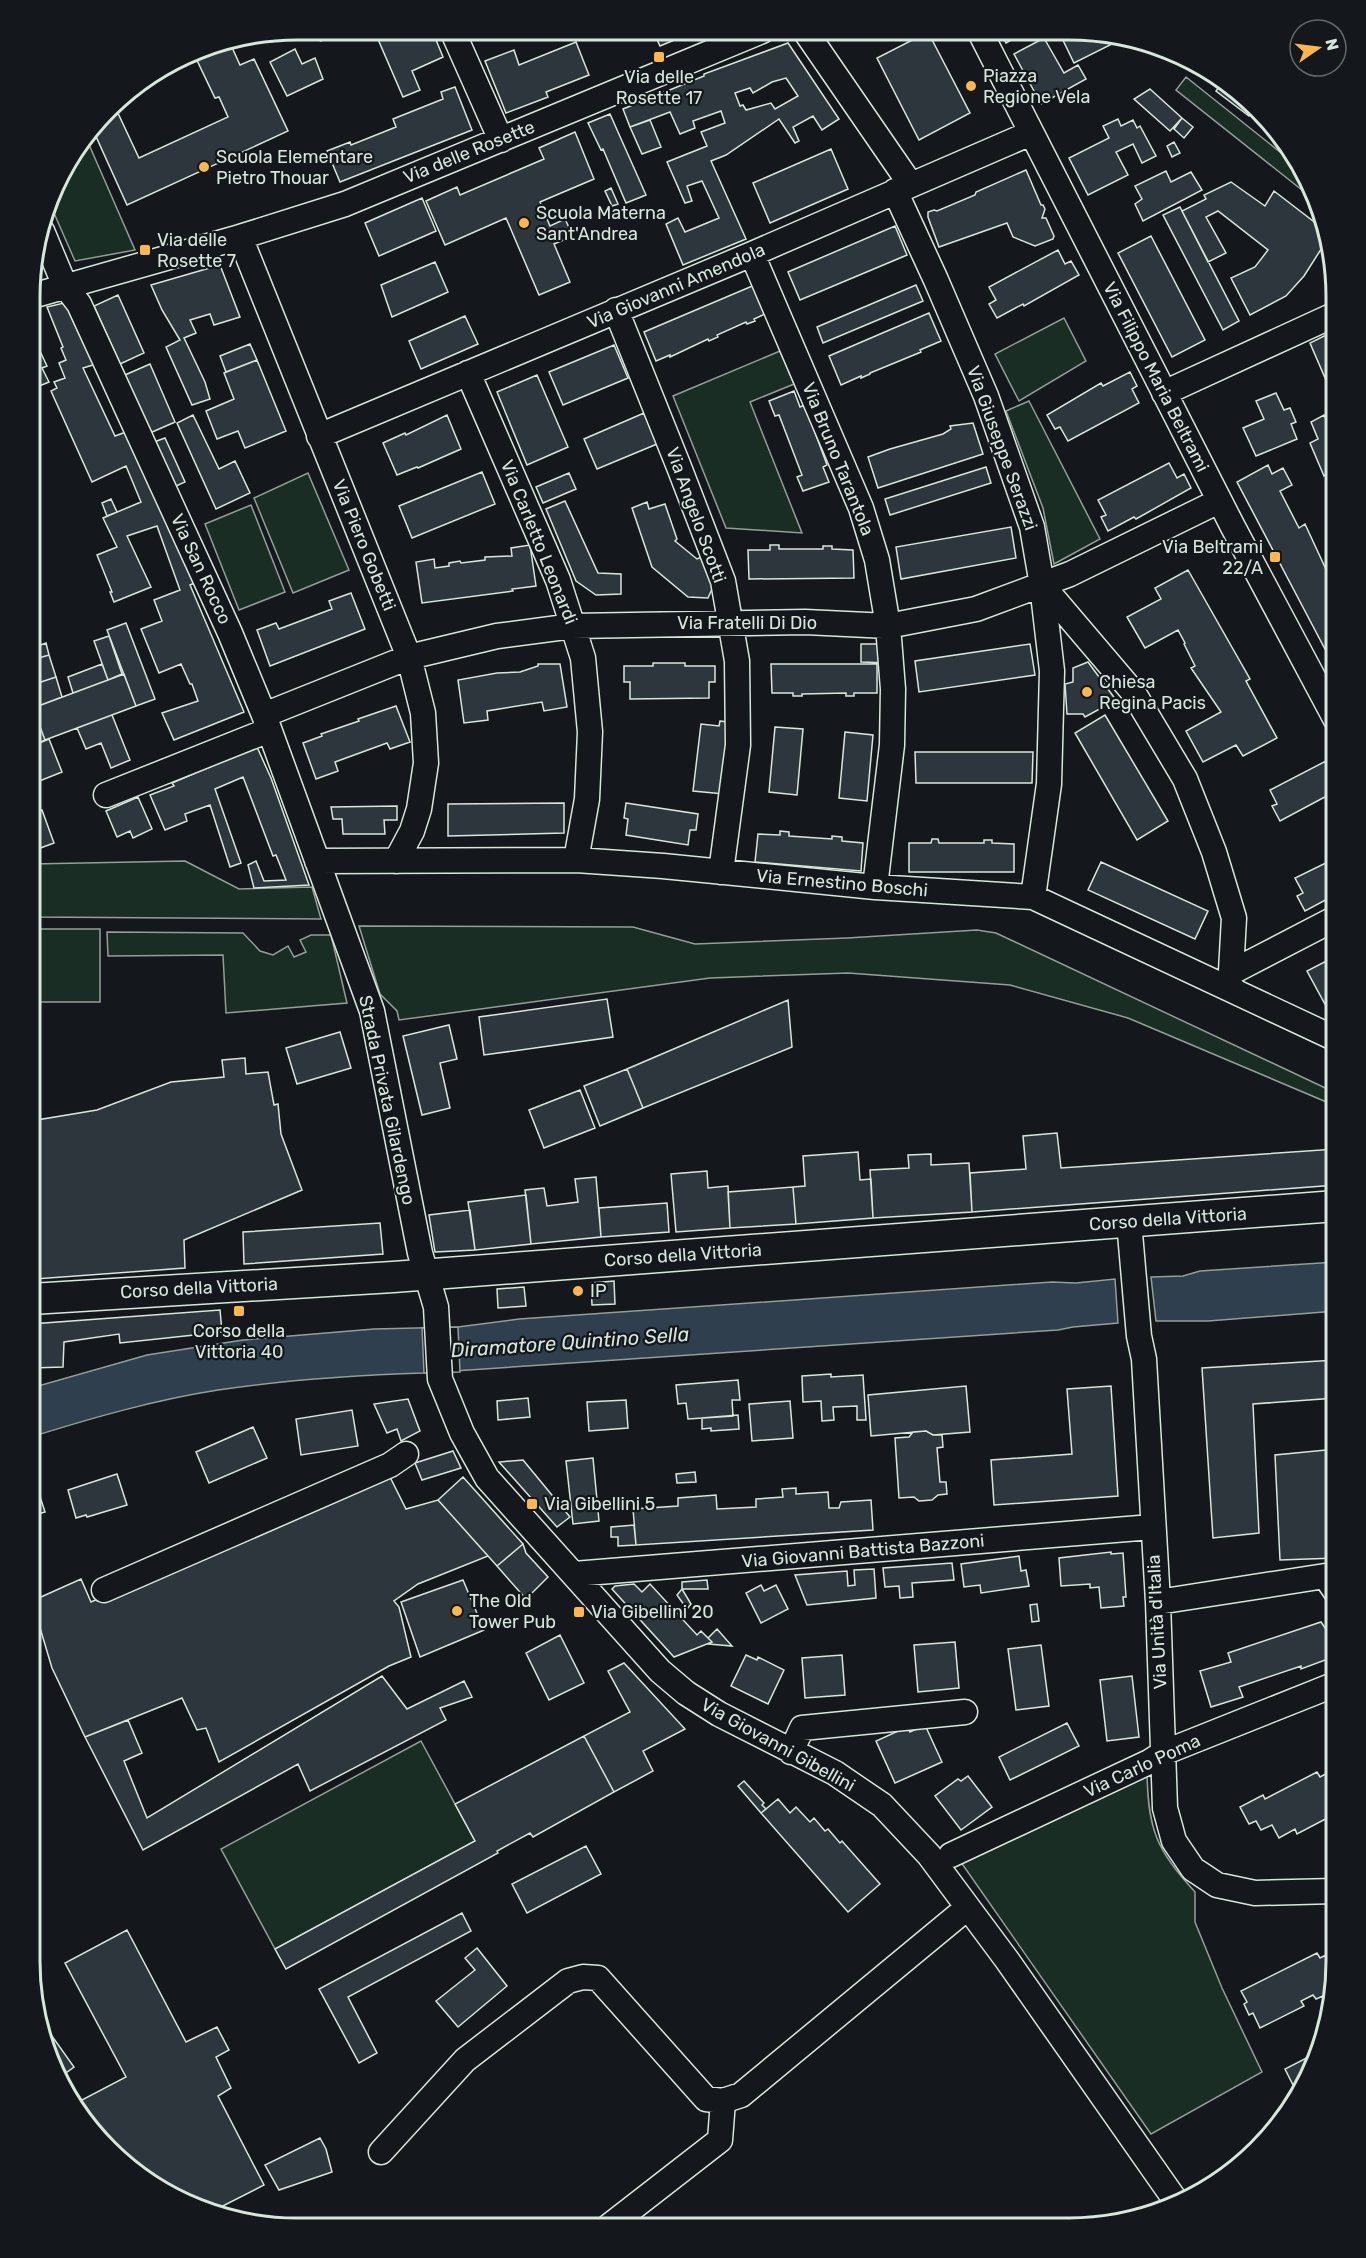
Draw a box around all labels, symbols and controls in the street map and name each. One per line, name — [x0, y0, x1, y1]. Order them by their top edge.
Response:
north arrow — [1288, 18, 1348, 78]
text: N — [1321, 37, 1343, 52]
marker: Via delle Rosette 17 — [652, 50, 666, 64]
place label: Piazza Regione Vela — [983, 65, 1090, 108]
place label: Via delle Rosette 17 — [616, 66, 702, 109]
marker: Piazza Regione Vela — [964, 79, 978, 93]
street label: Via delle Rosette — [400, 116, 538, 188]
place label: Scuola Elementare Pietro Thouar — [216, 146, 373, 189]
marker: Scuola Elementare Pietro Thouar — [197, 160, 211, 174]
place label: Scuola Materna Sant'Andrea — [536, 202, 666, 245]
marker: Scuola Materna Sant'Andrea — [517, 216, 531, 230]
place label: Via delle Rosette 7 — [157, 229, 236, 272]
street label: Via Giovanni Amendola — [584, 239, 768, 333]
marker: Via delle Rosette 7 — [138, 243, 152, 257]
street label: Via Filippo Maria Beltrami — [1098, 278, 1214, 476]
street label: Via Giuseppe Serazzi — [962, 363, 1042, 533]
street label: Via Bruno Tarantola — [797, 379, 879, 539]
street label: Via Angelo Scotti — [661, 444, 731, 586]
street label: Via Carletto Leonardi — [496, 457, 582, 627]
street label: Via Piero Gobetti — [328, 476, 400, 614]
street label: Via San Rocco — [166, 510, 236, 628]
place label: Via Beltrami 22/A — [1162, 536, 1263, 579]
marker: Via Beltrami 22/A — [1268, 550, 1282, 564]
street label: Via Fratelli Di Dio — [677, 612, 817, 634]
place label: Chiesa Regina Pacis — [1099, 671, 1206, 714]
marker: Chiesa Regina Pacis — [1080, 685, 1094, 699]
street label: Via Ernestino Boschi — [755, 865, 929, 901]
street label: Strada Privata Gilardengo — [354, 993, 420, 1207]
street label: Corso della Vittoria — [1088, 1203, 1248, 1235]
street label: Corso della Vittoria — [603, 1239, 763, 1271]
street label: Corso della Vittoria — [119, 1273, 279, 1303]
place label: IP — [590, 1280, 606, 1302]
marker: IP — [571, 1284, 585, 1298]
marker: Corso della Vittoria 40 — [232, 1304, 246, 1318]
place label: Corso della Vittoria 40 — [193, 1320, 285, 1363]
water label: Diramatore Quintino Sella — [450, 1322, 690, 1362]
place label: Via Gibellini 5 — [544, 1493, 655, 1515]
marker: Via Gibellini 5 — [525, 1497, 539, 1511]
street label: Via Giovanni Battista Bazzoni — [741, 1529, 985, 1573]
street label: Via Unità d'Italia — [1142, 1554, 1172, 1690]
place label: The Old Tower Pub — [469, 1590, 556, 1633]
place label: Via Gibellini 20 — [591, 1601, 714, 1623]
marker: The Old Tower Pub — [450, 1604, 464, 1618]
marker: Via Gibellini 20 — [572, 1605, 586, 1619]
street label: Via Giovanni Gibellini — [697, 1693, 859, 1797]
street label: Via Carlo Poma — [1080, 1729, 1204, 1803]

